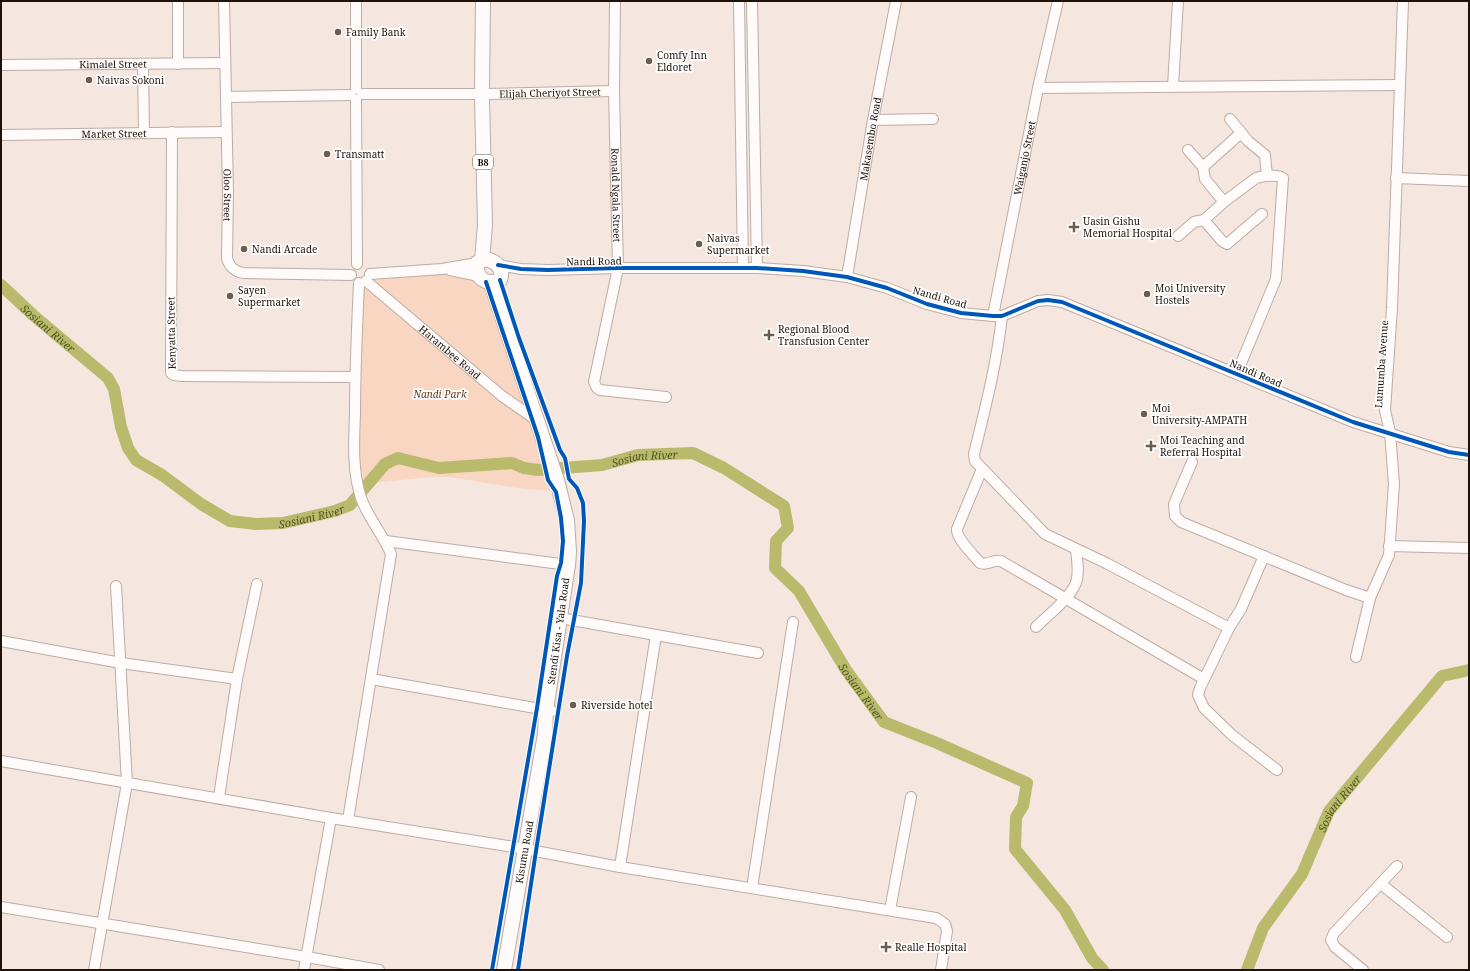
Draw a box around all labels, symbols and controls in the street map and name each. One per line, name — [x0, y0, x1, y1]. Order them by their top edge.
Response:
place label: Family Bank — [346, 25, 406, 39]
marker: Family Bank — [333, 27, 343, 37]
place label: Comfy Inn Eldoret — [657, 48, 707, 74]
marker: Comfy Inn Eldoret — [644, 56, 654, 66]
street label: Kimalel Street — [79, 57, 147, 71]
place label: Naivas Sokoni — [97, 73, 165, 87]
marker: Naivas Sokoni — [84, 75, 94, 85]
street label: Elijah Cheriyot Street — [499, 84, 601, 101]
street label: Makasembo Road — [856, 96, 884, 182]
street label: Waiganjo Street — [1010, 119, 1038, 196]
street label: Market Street — [81, 126, 147, 141]
place label: Transmatt — [335, 147, 385, 161]
street label: Ronald Ngala Street — [608, 148, 624, 243]
marker: Transmatt — [322, 149, 332, 159]
road number: B8 — [473, 155, 493, 169]
street label: Oloo Street — [221, 168, 235, 222]
place label: Uasin Gishu Memorial Hospital — [1083, 214, 1172, 240]
marker: Uasin Gishu Memorial Hospital — [1068, 221, 1080, 233]
place label: Naivas Supermarket — [707, 231, 770, 257]
marker: Naivas Supermarket — [694, 239, 704, 249]
place label: Nandi Arcade — [252, 242, 317, 256]
marker: Nandi Arcade — [239, 244, 249, 254]
street label: Nandi Road — [566, 254, 622, 268]
place label: Moi University Hostels — [1155, 281, 1226, 307]
place label: Sayen Supermarket — [238, 283, 301, 309]
street label: Nandi Road — [911, 283, 969, 311]
marker: Moi University Hostels — [1142, 289, 1152, 299]
marker: Sayen Supermarket — [225, 291, 235, 301]
street label: Kenyatta Street — [163, 296, 179, 370]
water label: Sosiani River — [18, 300, 80, 356]
street label: Lumumba Avenue — [1371, 320, 1391, 408]
street label: Harambee Road — [416, 322, 484, 382]
place label: Regional Blood Transfusion Center — [778, 322, 870, 348]
marker: Regional Blood Transfusion Center — [763, 329, 775, 341]
street label: Nandi Road — [1228, 356, 1284, 390]
park label: Nandi Park — [412, 387, 467, 401]
place label: Moi University-AMPATH — [1152, 401, 1247, 427]
marker: Moi University-AMPATH — [1139, 409, 1149, 419]
place label: Moi Teaching and Referral Hospital — [1160, 433, 1245, 459]
marker: Moi Teaching and Referral Hospital — [1145, 440, 1157, 452]
water label: Sosiani River — [610, 446, 679, 470]
water label: Sosiani River — [278, 500, 347, 531]
street label: Stendi Kisa - Yala Road — [544, 577, 572, 685]
water label: Sosiani River — [836, 660, 888, 724]
place label: Riverside hotel — [581, 698, 653, 712]
marker: Riverside hotel — [568, 700, 578, 710]
water label: Sosiani River — [1314, 771, 1364, 834]
street label: Kisumu Road — [512, 819, 536, 885]
place label: Realle Hospital — [895, 940, 967, 954]
marker: Realle Hospital — [880, 941, 892, 953]

